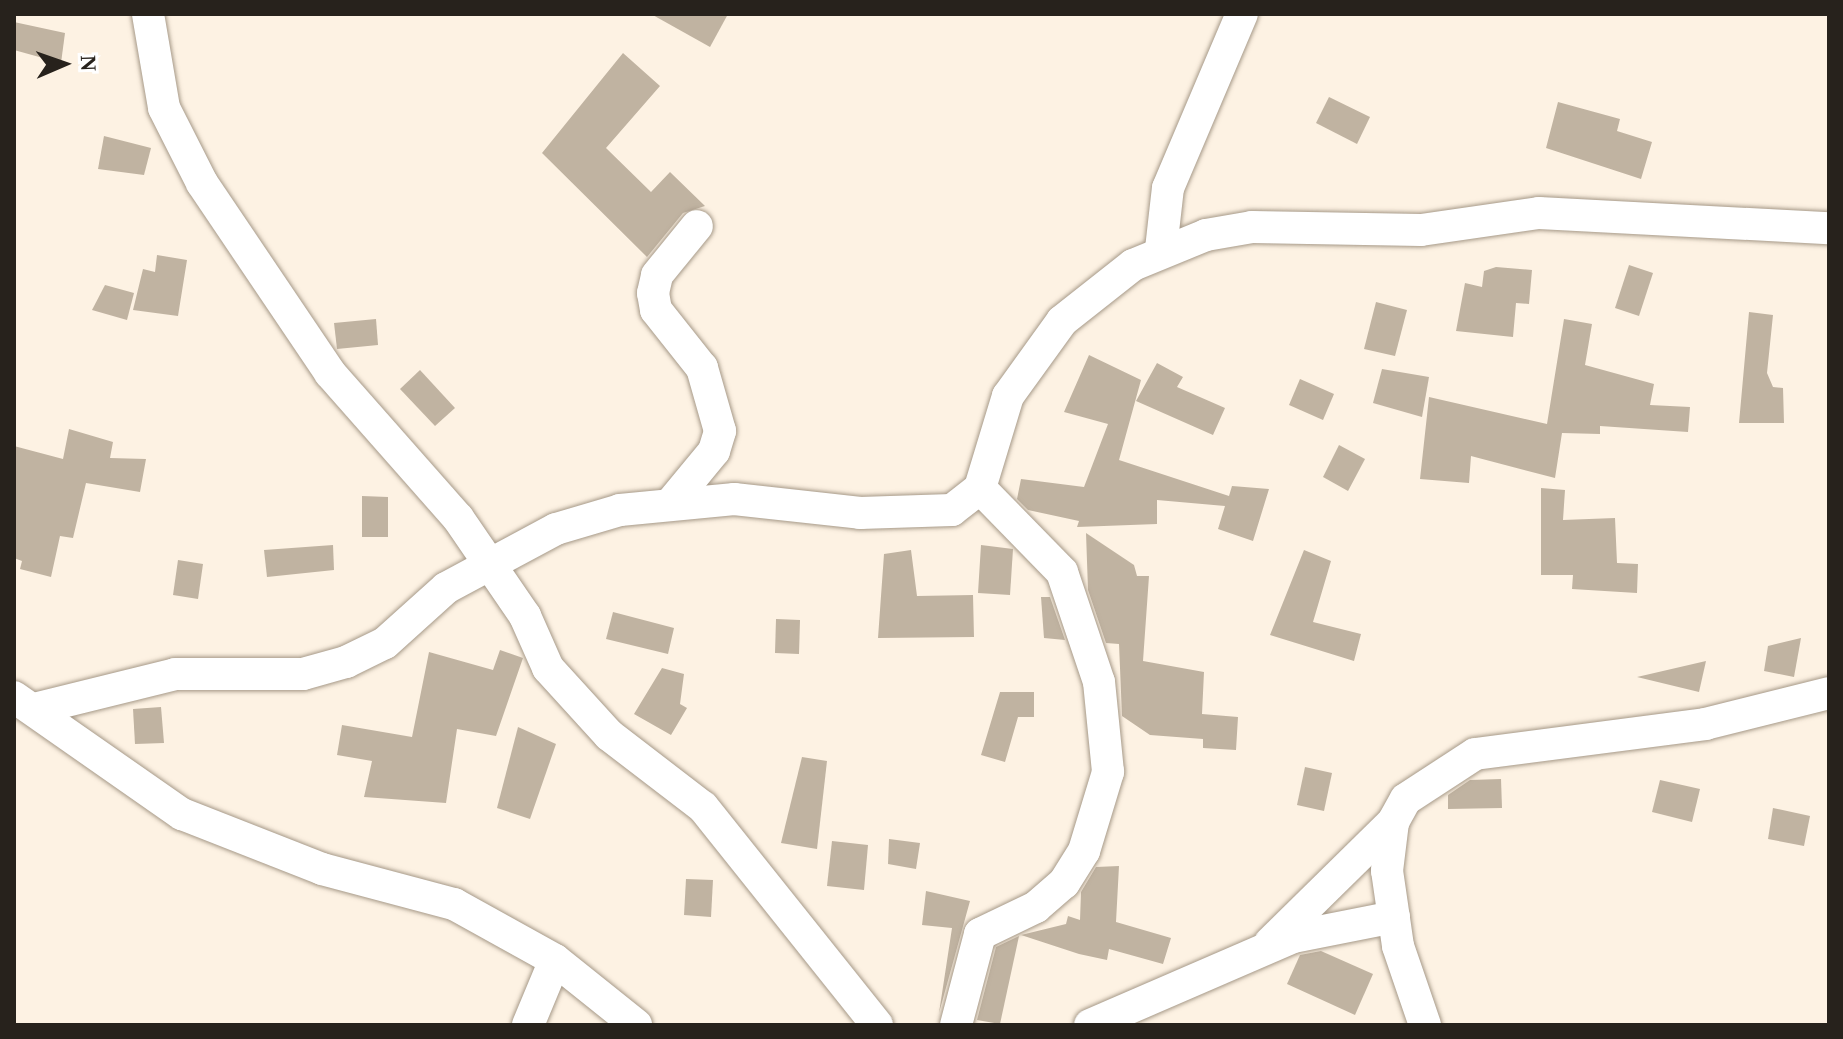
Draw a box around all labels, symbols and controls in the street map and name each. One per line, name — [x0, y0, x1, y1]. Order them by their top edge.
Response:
north arrow — [24, 24, 104, 104]
text: N — [76, 55, 101, 72]

